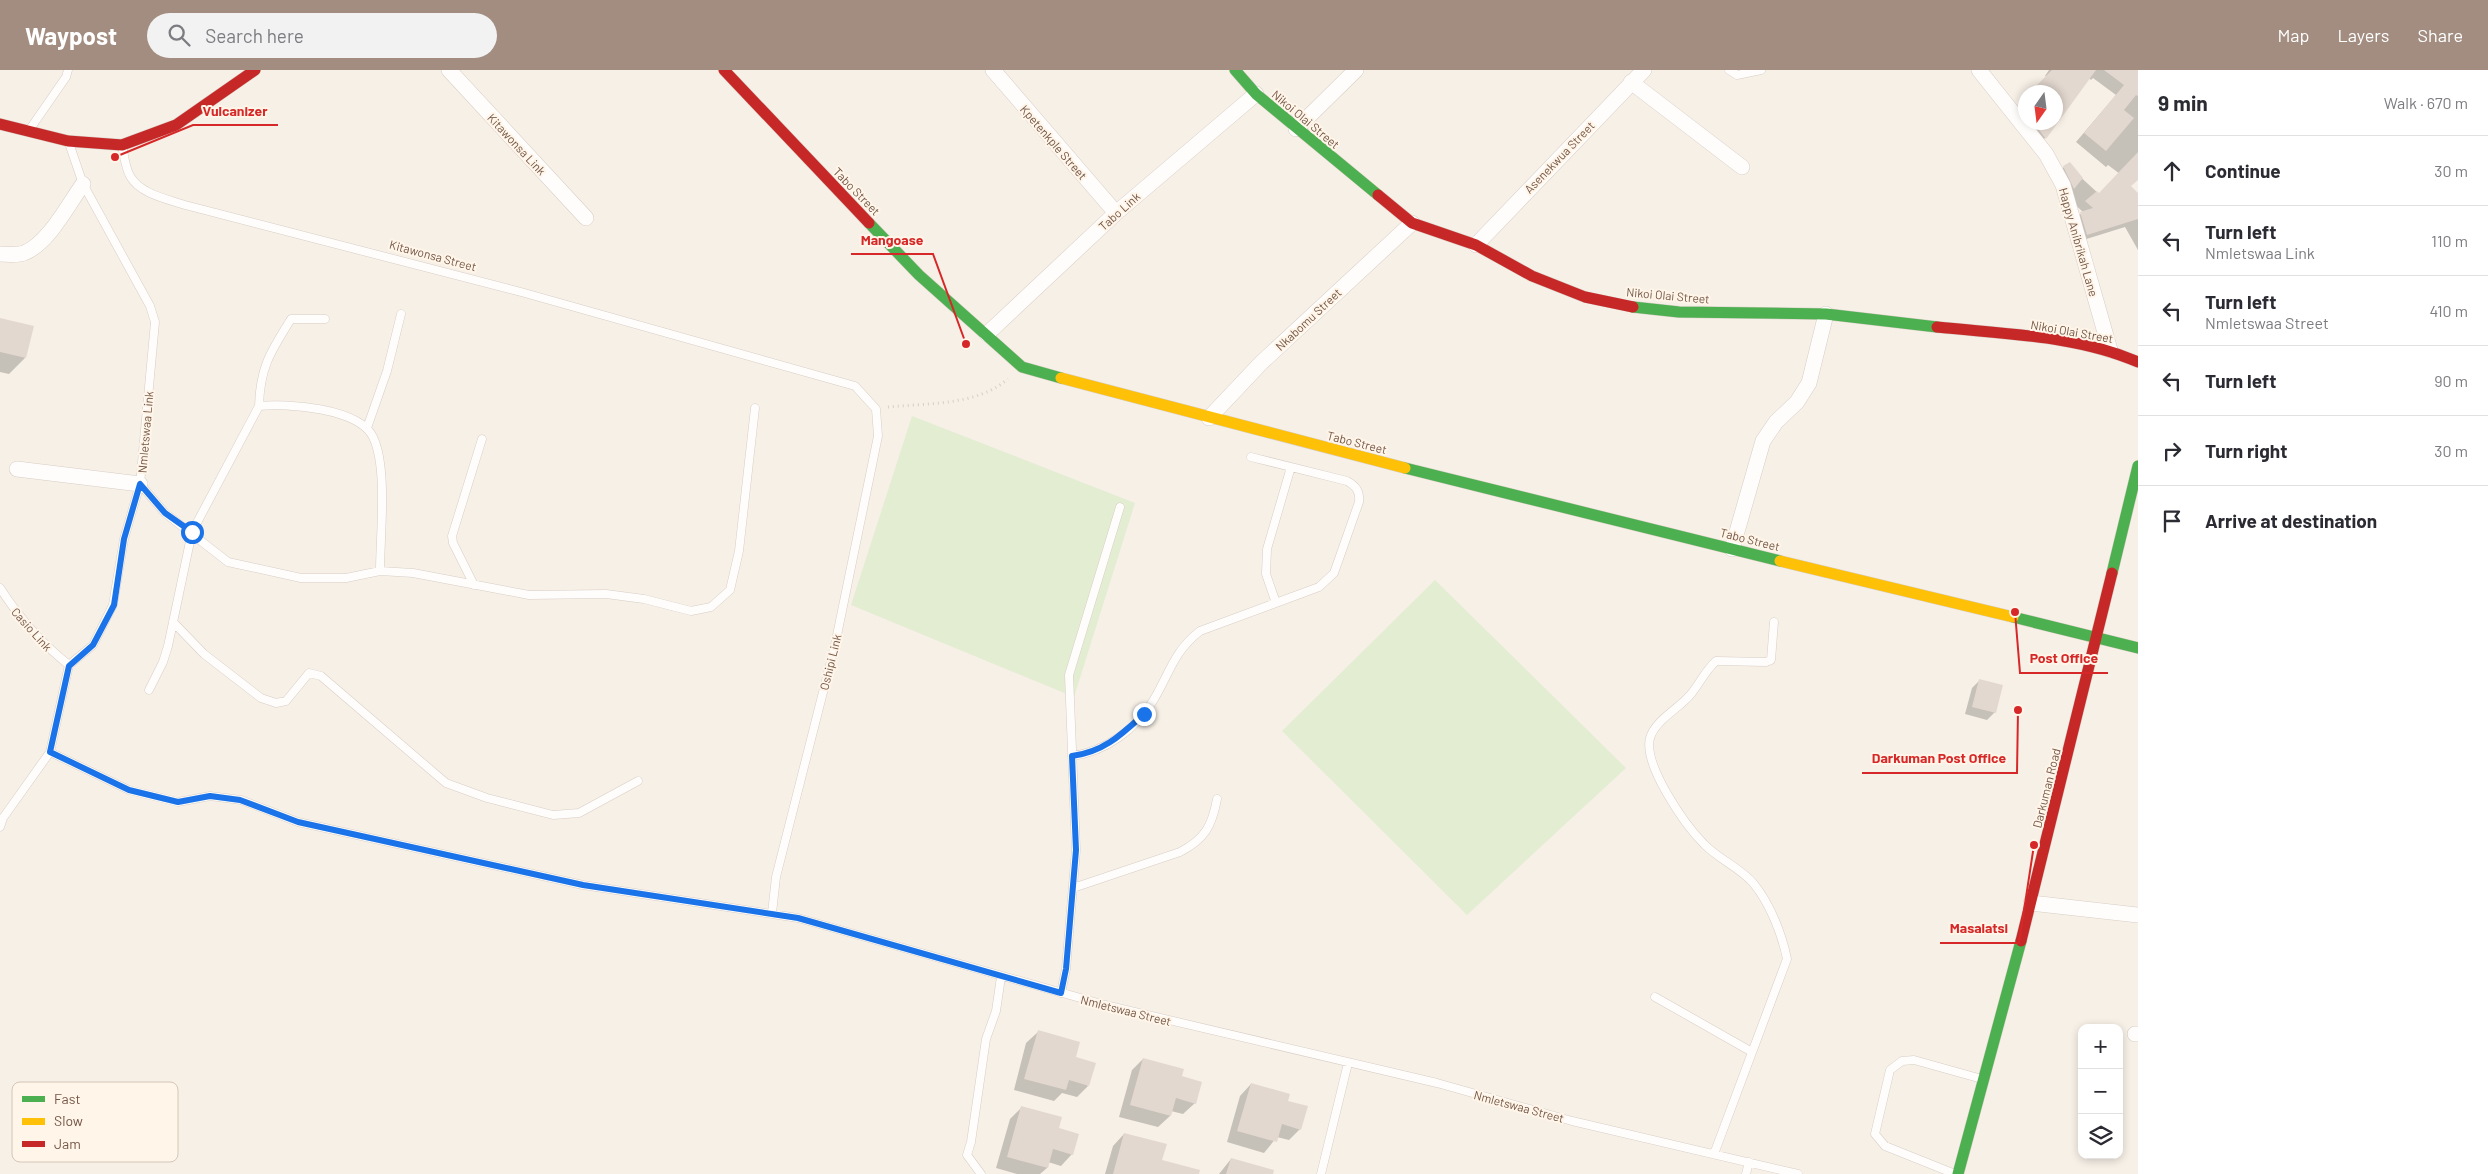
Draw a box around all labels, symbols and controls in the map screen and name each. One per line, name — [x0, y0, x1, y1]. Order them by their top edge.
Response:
search box — [147, 13, 497, 58]
text: Waypost — [25, 21, 117, 50]
icon: search — [165, 21, 193, 49]
text: Search here — [205, 24, 304, 47]
text: Map — [2277, 24, 2309, 46]
text: Layers — [2337, 24, 2390, 46]
text: Share — [2418, 24, 2463, 46]
north arrow — [2018, 85, 2063, 130]
street label: Nikoi Olai Street — [1270, 87, 1342, 151]
text: 9 min — [2158, 90, 2208, 115]
text: Walk · 670 m — [2384, 93, 2468, 112]
callout: Vulcanizer — [193, 96, 278, 125]
text: Vulcanizer — [202, 102, 268, 119]
street label: Kpetenkple Street — [1018, 102, 1090, 182]
street label: Kitawonsa Link — [485, 110, 549, 178]
street label: Asenekwua Street — [1521, 118, 1597, 196]
icon: ahead — [2158, 157, 2186, 185]
text: Continue — [2205, 159, 2281, 182]
text: 30 m — [2434, 161, 2468, 180]
street label: Tabo Street — [831, 164, 883, 218]
street label: Happy Anibrikah Lane — [2057, 186, 2101, 298]
street label: Tabo Link — [1096, 189, 1142, 233]
text: Turn left — [2205, 220, 2276, 243]
callout: Mangoase — [851, 225, 933, 254]
icon: left — [2158, 227, 2186, 255]
text: Mangoase — [861, 231, 924, 248]
text: 110 m — [2431, 231, 2468, 250]
street label: Kitawonsa Street — [388, 237, 478, 273]
text: Nmletswaa Link — [2205, 243, 2315, 262]
street label: Nikoi Olai Street — [1626, 284, 1710, 306]
street label: Nkabomu Street — [1272, 285, 1344, 353]
text: Turn left — [2205, 290, 2276, 313]
icon: left — [2158, 297, 2186, 325]
text: 410 m — [2430, 301, 2468, 320]
text: Nmletswaa Street — [2205, 313, 2329, 332]
street label: Nikoi Olai Street — [2030, 317, 2114, 345]
icon: left — [2158, 367, 2186, 395]
text: Turn left — [2205, 369, 2276, 392]
text: 90 m — [2434, 371, 2468, 390]
street label: Nmletswaa Link — [134, 390, 156, 474]
street label: Tabo Street — [1326, 428, 1388, 456]
icon: right — [2158, 437, 2186, 465]
text: Turn right — [2205, 439, 2287, 462]
text: 30 m — [2434, 441, 2468, 460]
icon: arrive — [2158, 507, 2186, 535]
text: Arrive at destination — [2205, 509, 2377, 532]
route start — [181, 521, 204, 544]
street label: Tabo Street — [1719, 525, 1781, 553]
street label: Casio Link — [9, 604, 55, 654]
street label: Oshipi Link — [816, 633, 844, 691]
callout: Post Office — [2020, 644, 2108, 673]
text: Post Office — [2030, 649, 2098, 666]
route end — [1133, 703, 1156, 726]
callout: Darkuman Post Office — [1862, 744, 2017, 773]
street label: Darkuman Road — [2029, 747, 2063, 829]
text: Darkuman Post Office — [1872, 749, 2006, 766]
callout: Masalatsi — [1940, 914, 2019, 943]
text: Masalatsi — [1950, 919, 2008, 936]
street label: Nmletswaa Street — [1079, 992, 1173, 1028]
map controls — [2078, 1024, 2123, 1159]
button: + — [2078, 1024, 2123, 1069]
button: − — [2078, 1069, 2123, 1114]
legend — [12, 1082, 178, 1162]
street label: Nmletswaa Street — [1472, 1087, 1566, 1125]
text: Fast — [54, 1090, 80, 1107]
text: Slow — [54, 1112, 83, 1129]
button: layers — [2078, 1114, 2123, 1159]
text: Jam — [54, 1135, 81, 1152]

